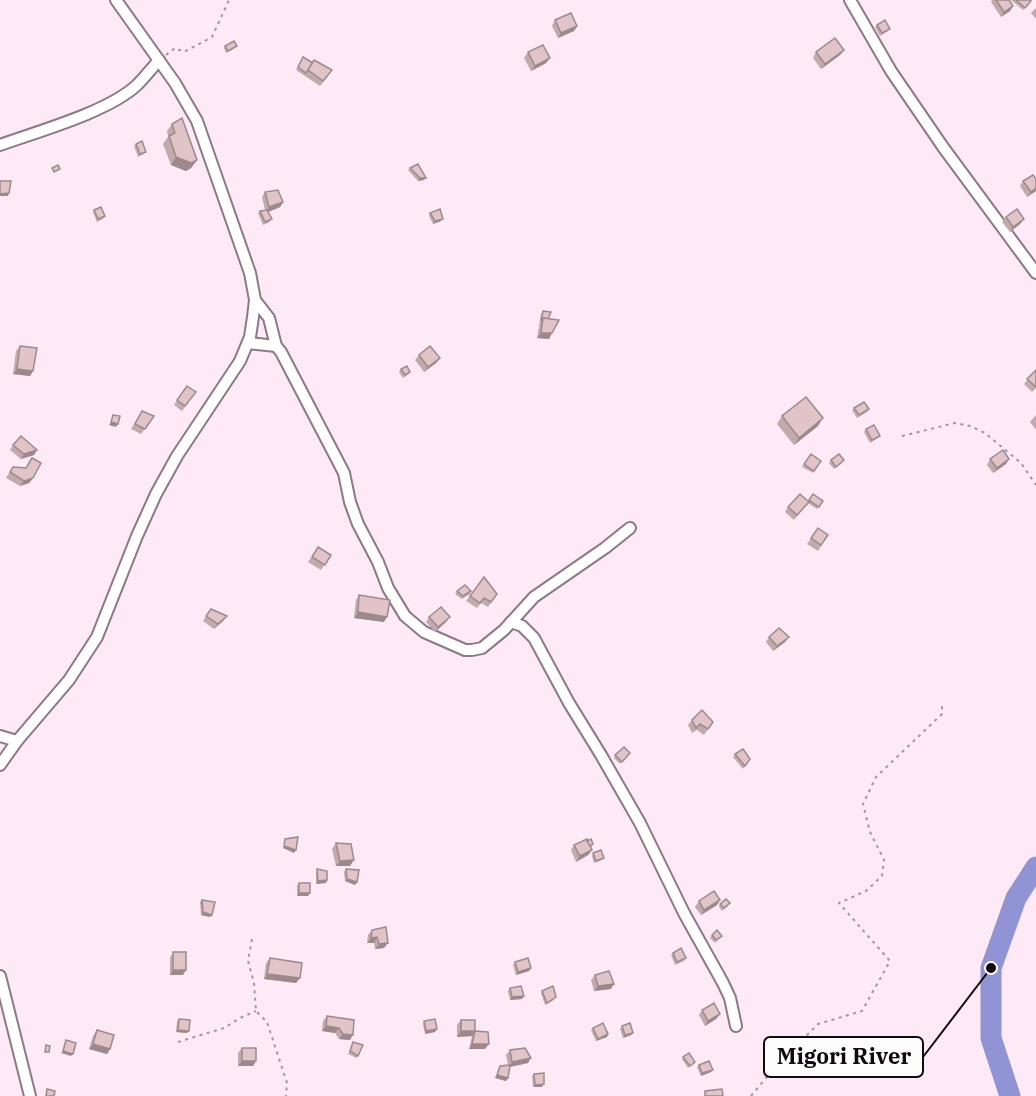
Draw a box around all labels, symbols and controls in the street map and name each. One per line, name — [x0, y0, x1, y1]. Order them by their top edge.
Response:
callout: Migori River — [764, 1037, 923, 1077]
text: Migori River — [777, 1041, 911, 1070]

